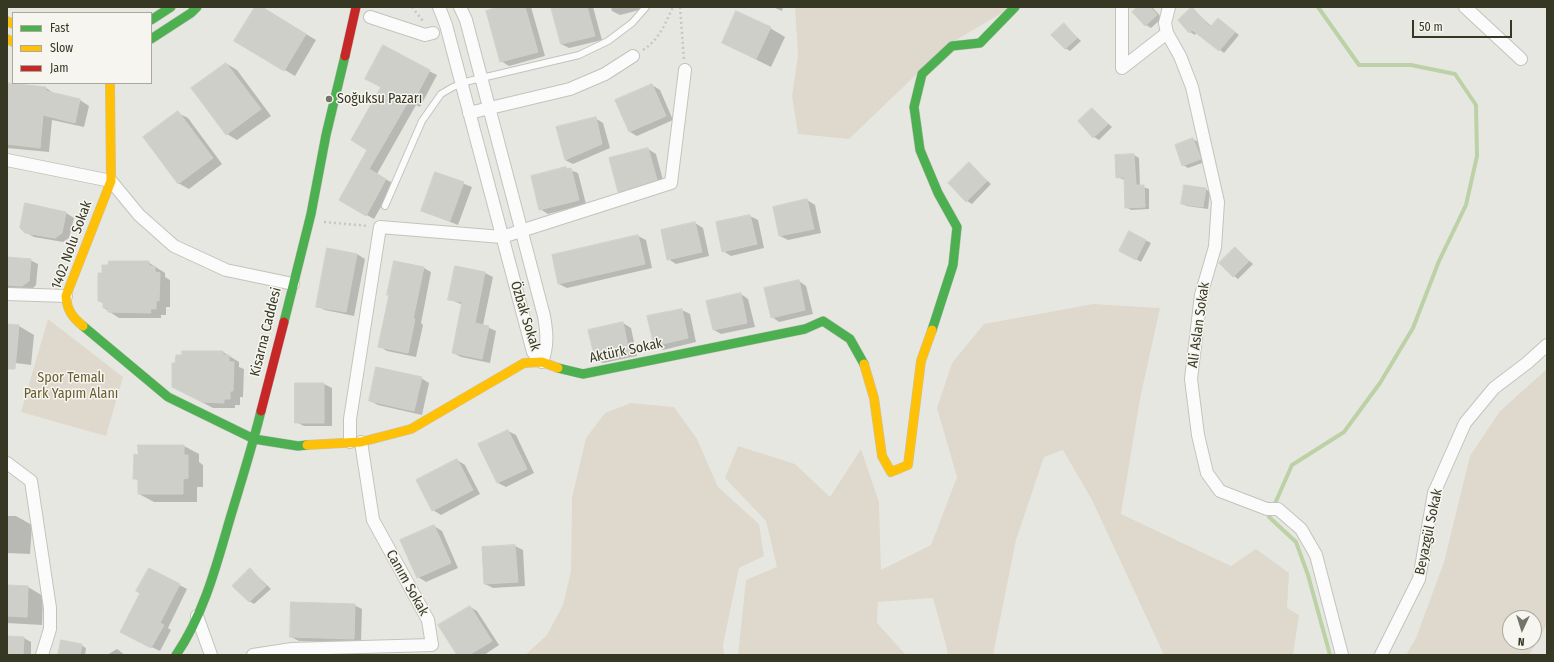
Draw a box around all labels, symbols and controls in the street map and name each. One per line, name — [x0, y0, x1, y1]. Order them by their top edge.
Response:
legend — [12, 12, 152, 84]
scale bar — [1414, 12, 1514, 38]
text: 50 m — [1419, 20, 1443, 34]
text: Fast — [50, 21, 69, 35]
text: Slow — [50, 41, 73, 55]
text: Jam — [50, 61, 68, 75]
place label: Soğuksu Pazarı — [337, 91, 422, 107]
marker: Soğuksu Pazarı — [324, 94, 334, 104]
street label: 1402 Nolu Sokak — [48, 198, 96, 292]
street label: Özbak Sokak — [506, 279, 544, 353]
street label: Ali Aslan Sokak — [1185, 281, 1213, 369]
street label: Kisarna Caddesi — [247, 286, 285, 378]
street label: Aktürk Sokak — [588, 335, 664, 367]
park label: Spor Temalı Park Yapım Alanı — [24, 370, 118, 402]
street label: Beyazgül Sokak — [1412, 487, 1446, 577]
street label: Canım Sokak — [382, 547, 432, 619]
north arrow — [1502, 610, 1542, 650]
text: N — [1517, 635, 1525, 648]

